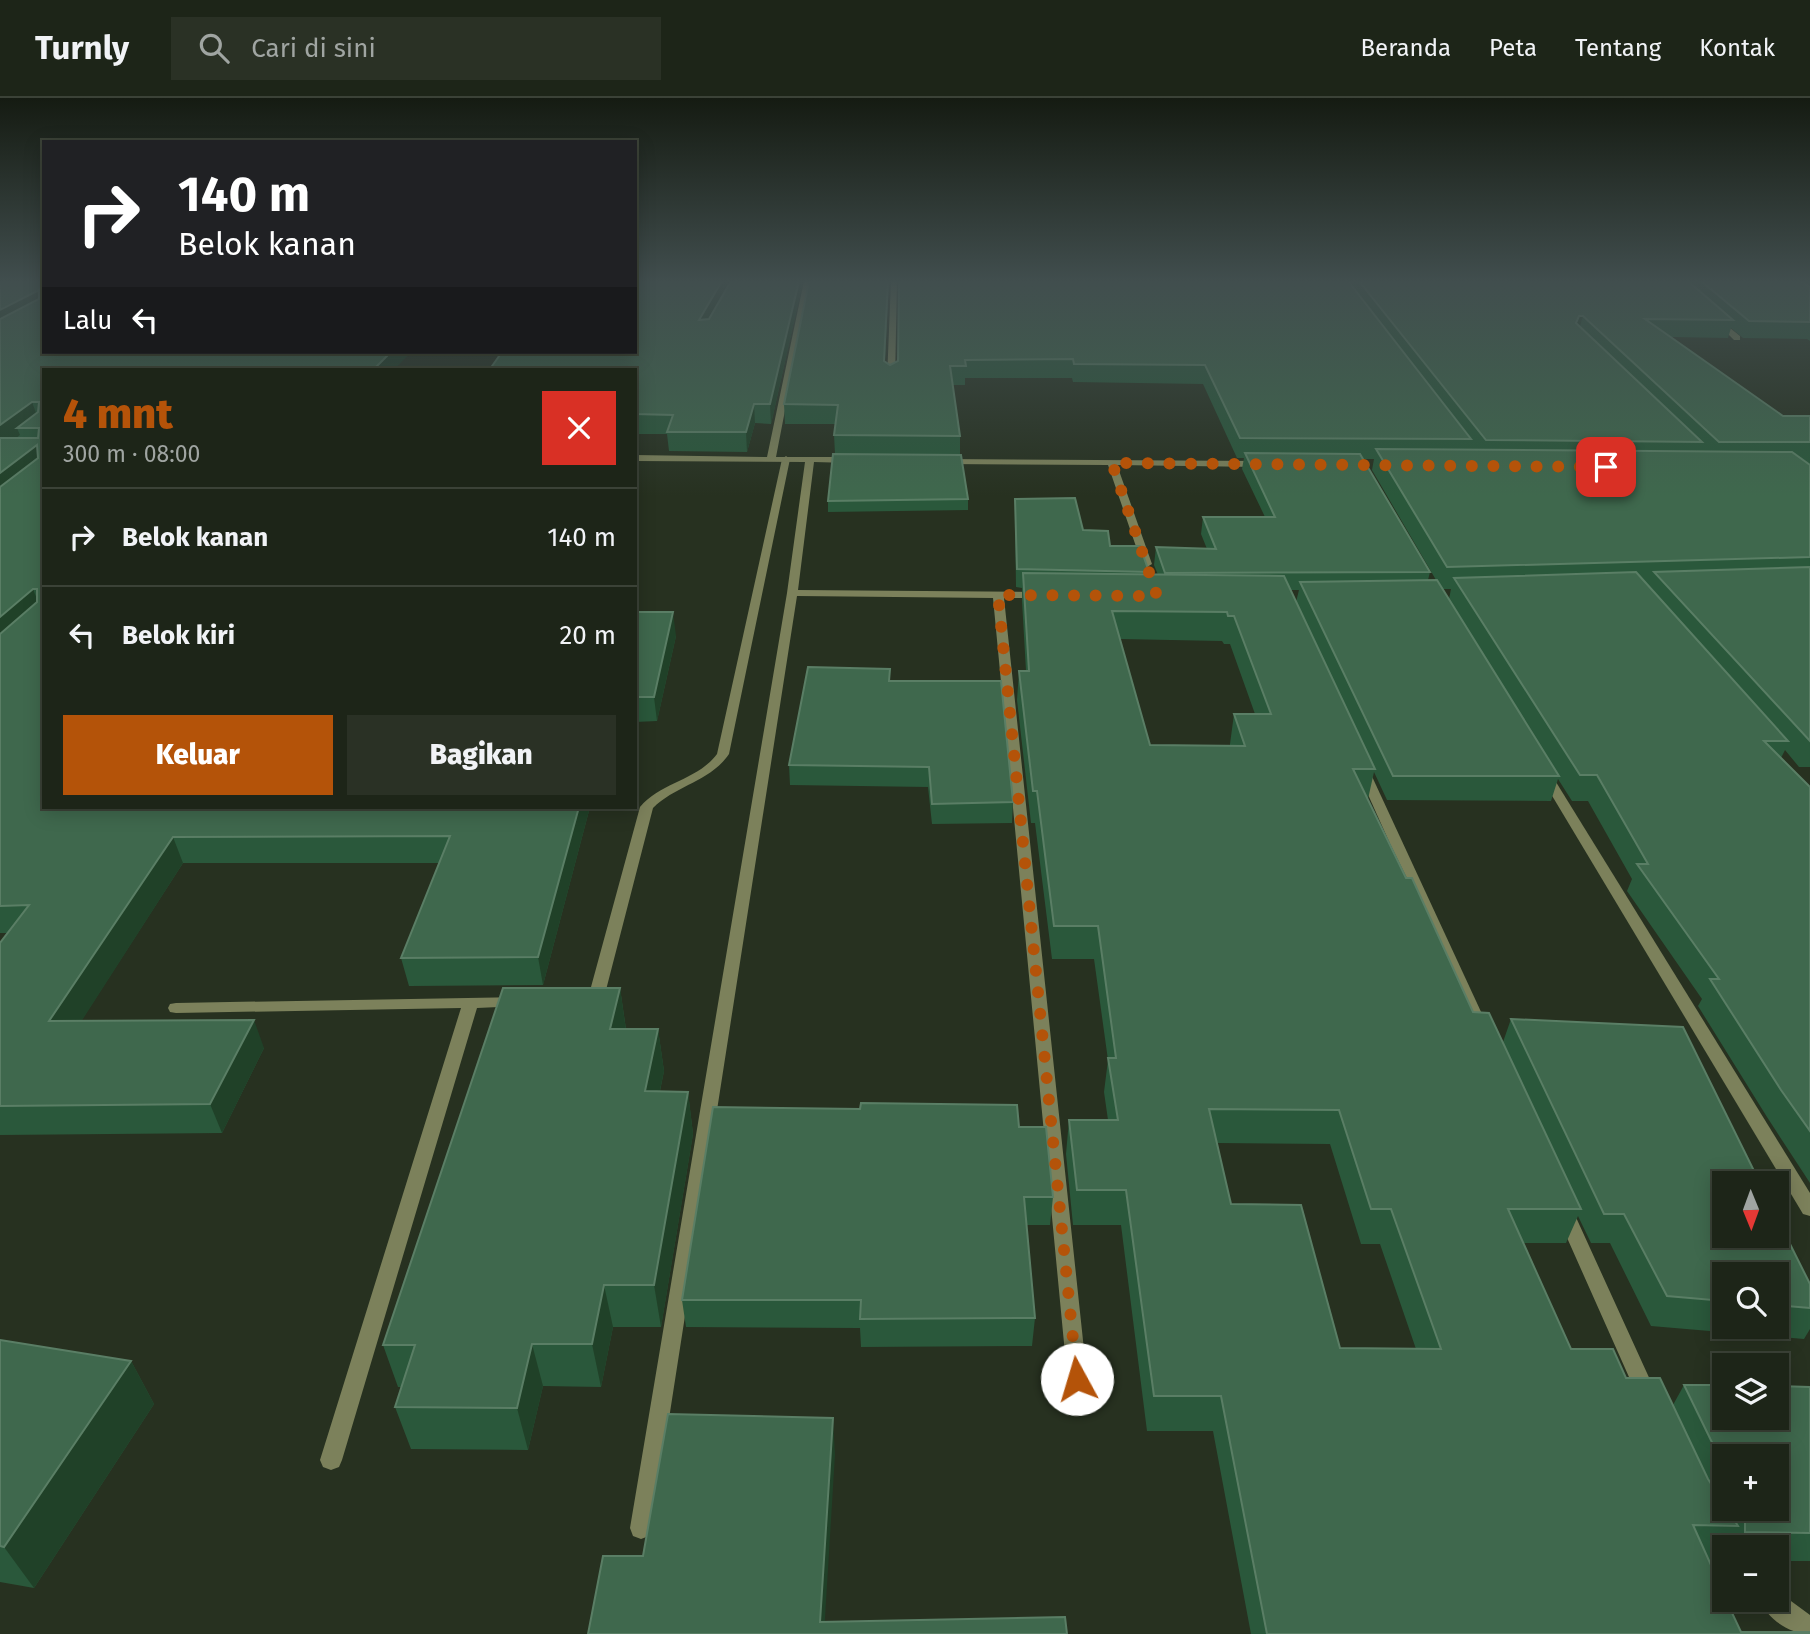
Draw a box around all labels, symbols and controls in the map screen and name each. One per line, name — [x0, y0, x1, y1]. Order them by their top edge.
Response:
search box — [171, 17, 661, 80]
text: Turnly — [35, 28, 129, 68]
icon: search — [195, 29, 233, 67]
text: Cari di sini — [251, 33, 376, 64]
text: Beranda — [1360, 34, 1451, 62]
text: Peta — [1489, 34, 1537, 62]
text: Tentang — [1575, 34, 1661, 62]
text: Kontak — [1699, 34, 1775, 62]
text: 140 m — [178, 165, 310, 224]
icon: right — [63, 168, 154, 259]
text: Belok kanan — [178, 225, 356, 263]
icon: left — [126, 301, 164, 339]
text: Lalu — [63, 305, 112, 336]
text: 4 mnt — [63, 389, 173, 439]
button: close — [542, 391, 616, 465]
pin — [1576, 437, 1636, 497]
text: 300 m · 08:00 — [63, 440, 200, 468]
icon: arrive — [1587, 448, 1625, 486]
icon: right — [63, 518, 101, 556]
text: Belok kanan — [122, 522, 268, 553]
text: 140 m — [547, 522, 616, 553]
icon: left — [63, 616, 101, 654]
text: Belok kiri — [122, 620, 235, 651]
text: 20 m — [559, 620, 616, 651]
button: Keluar — [63, 715, 333, 795]
button: Bagikan — [347, 715, 616, 795]
north arrow — [1712, 1171, 1788, 1248]
map controls — [1712, 1171, 1789, 1612]
button: search — [1712, 1262, 1789, 1339]
position arrow — [1040, 1342, 1114, 1416]
button: layers — [1712, 1353, 1789, 1430]
button: + — [1712, 1444, 1789, 1521]
button: − — [1712, 1535, 1789, 1612]

